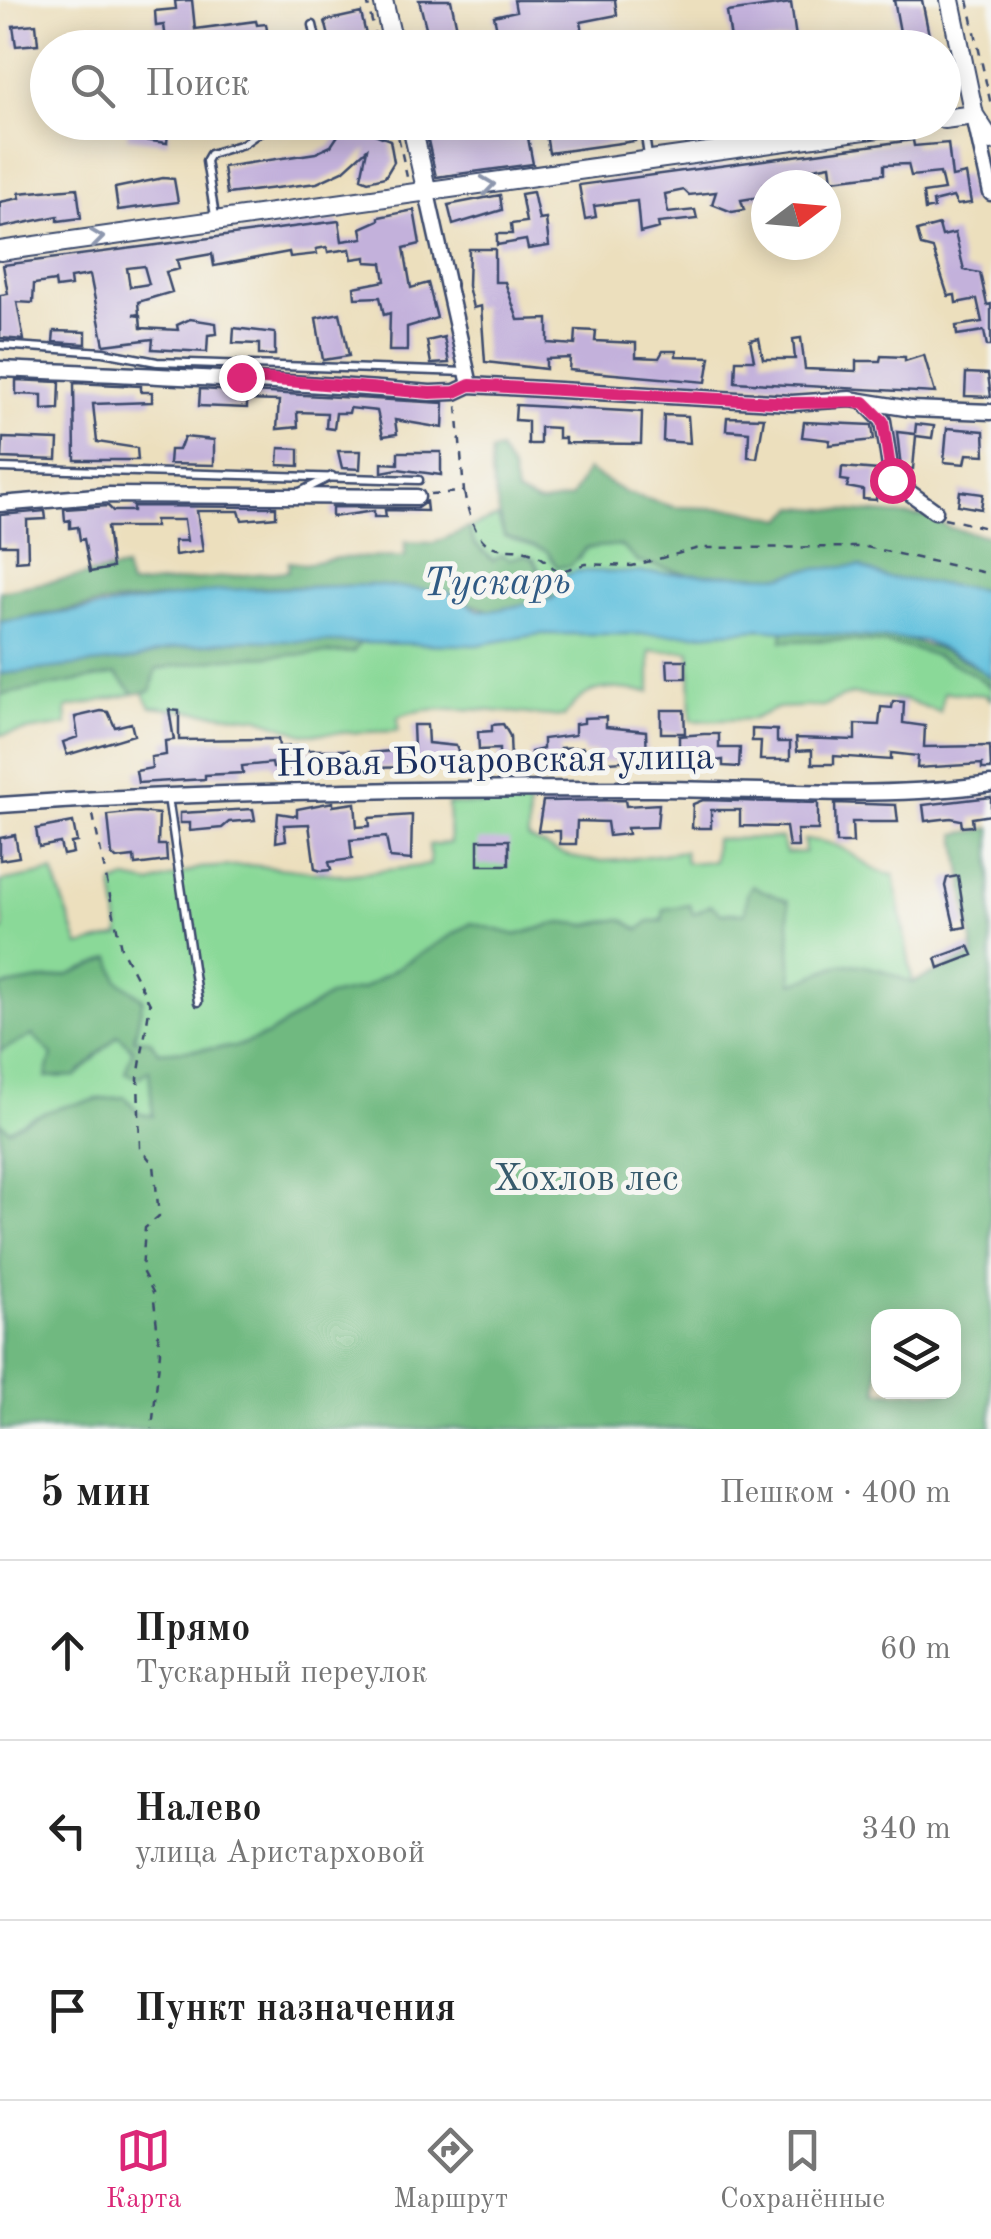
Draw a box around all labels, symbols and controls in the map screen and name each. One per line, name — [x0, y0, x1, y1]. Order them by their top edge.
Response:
search box — [30, 30, 961, 140]
icon: search — [65, 58, 120, 113]
text: Поиск — [145, 66, 250, 104]
north arrow — [751, 170, 841, 260]
one-way arrow — [480, 175, 496, 196]
one-way arrow — [88, 229, 105, 250]
route end — [219, 355, 265, 401]
route start — [870, 458, 916, 504]
water label: Тускарь — [423, 563, 572, 605]
street label: Новая Бочаровская улица — [275, 739, 715, 785]
park label: Хохлов лес — [493, 1161, 679, 1199]
map controls — [871, 1309, 961, 1399]
button: layers — [871, 1309, 961, 1399]
text: 5 мин — [40, 1473, 151, 1515]
text: Пешком · 400 m — [719, 1478, 951, 1510]
text: Прямо — [135, 1611, 250, 1649]
icon: ahead — [40, 1623, 95, 1678]
text: 60 m — [880, 1634, 951, 1666]
text: Тускарный переулок — [135, 1658, 427, 1690]
text: Налево — [135, 1791, 262, 1829]
icon: left — [40, 1803, 95, 1858]
text: 340 m — [861, 1814, 951, 1846]
text: улица Аристарховой — [135, 1838, 425, 1870]
icon: arrive — [40, 1983, 95, 2038]
text: Пункт назначения — [135, 1991, 456, 2029]
tab: Карта — [106, 2123, 182, 2218]
tab: Маршрут — [393, 2123, 508, 2218]
tab: Сохранённые — [720, 2123, 885, 2218]

